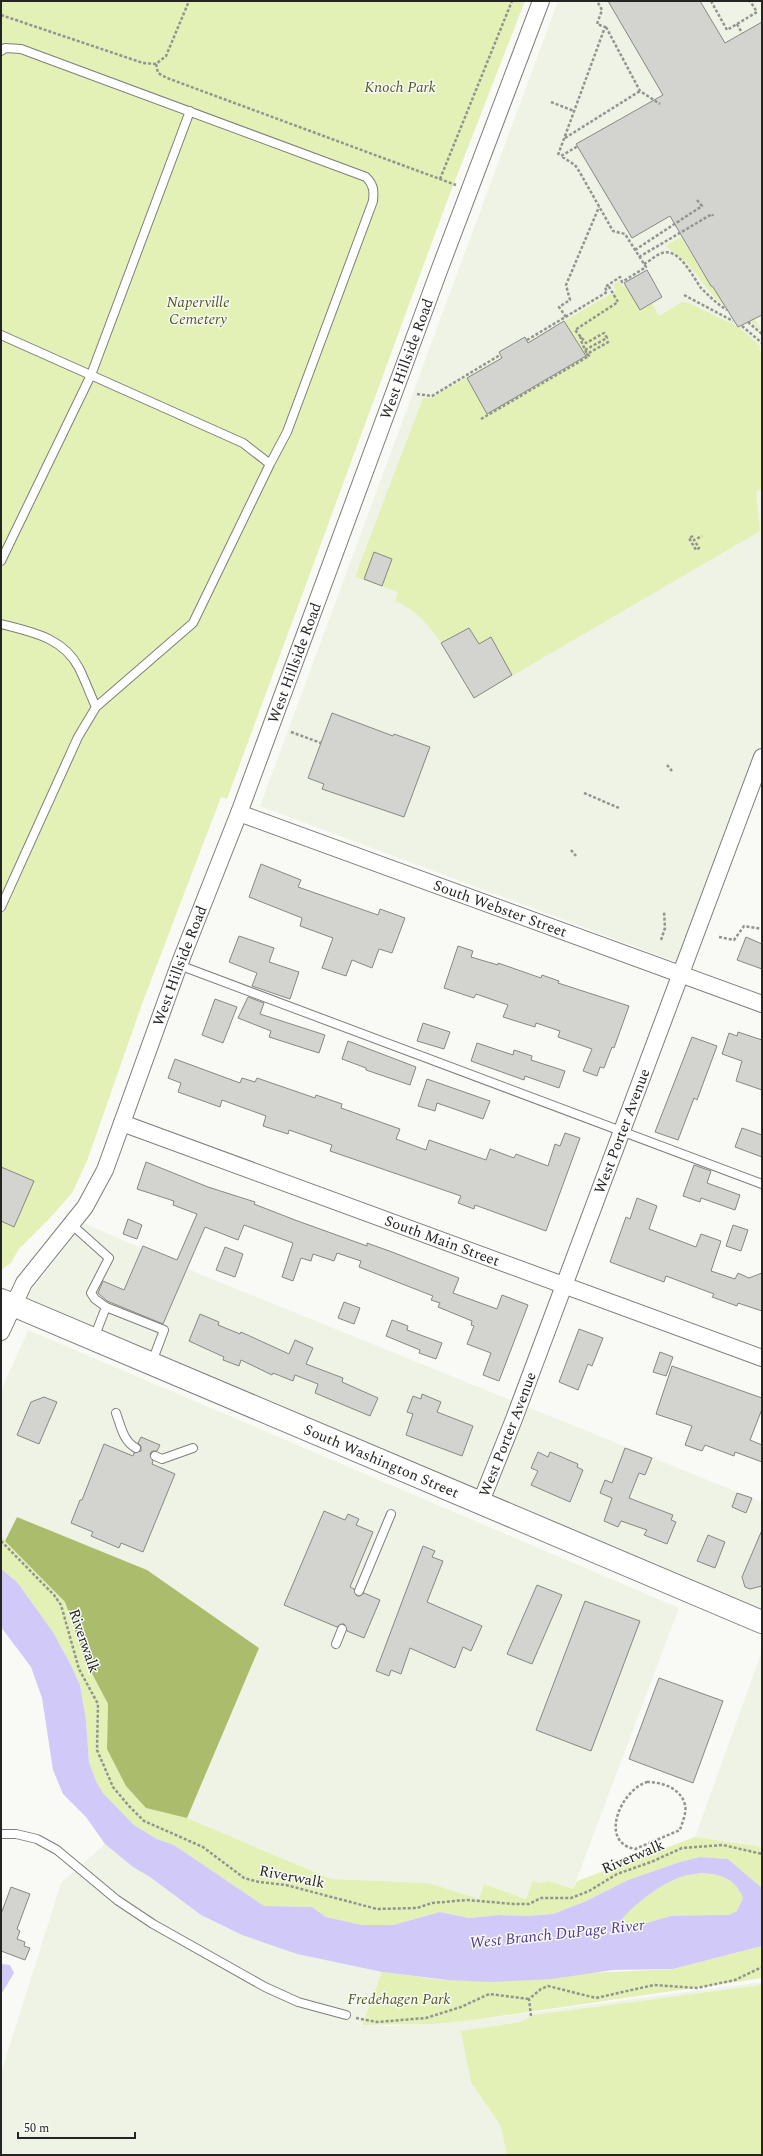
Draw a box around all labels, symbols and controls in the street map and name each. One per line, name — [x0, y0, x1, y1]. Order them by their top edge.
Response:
park label: Knoch Park — [364, 76, 436, 99]
park label: Naperville Cemetery — [166, 291, 230, 331]
street label: West Hillside Road — [374, 295, 439, 423]
street label: West Hillside Road — [262, 599, 327, 727]
street label: South Webster Street — [430, 873, 570, 943]
street label: West Hillside Road — [146, 902, 213, 1029]
street label: West Porter Avenue — [588, 1065, 656, 1197]
street label: South Main Street — [381, 1209, 503, 1272]
street label: West Porter Avenue — [473, 1369, 542, 1500]
street label: South Washington Street — [300, 1418, 462, 1504]
street label: Riverwalk — [62, 1606, 106, 1676]
street label: Riverwalk — [598, 1833, 668, 1881]
street label: Riverwalk — [257, 1859, 327, 1895]
water label: West Branch DuPage River — [468, 1913, 646, 1955]
park label: Fredehagen Park — [348, 1988, 450, 2011]
scale bar — [18, 2114, 135, 2140]
text: 50 m — [24, 2119, 49, 2138]

